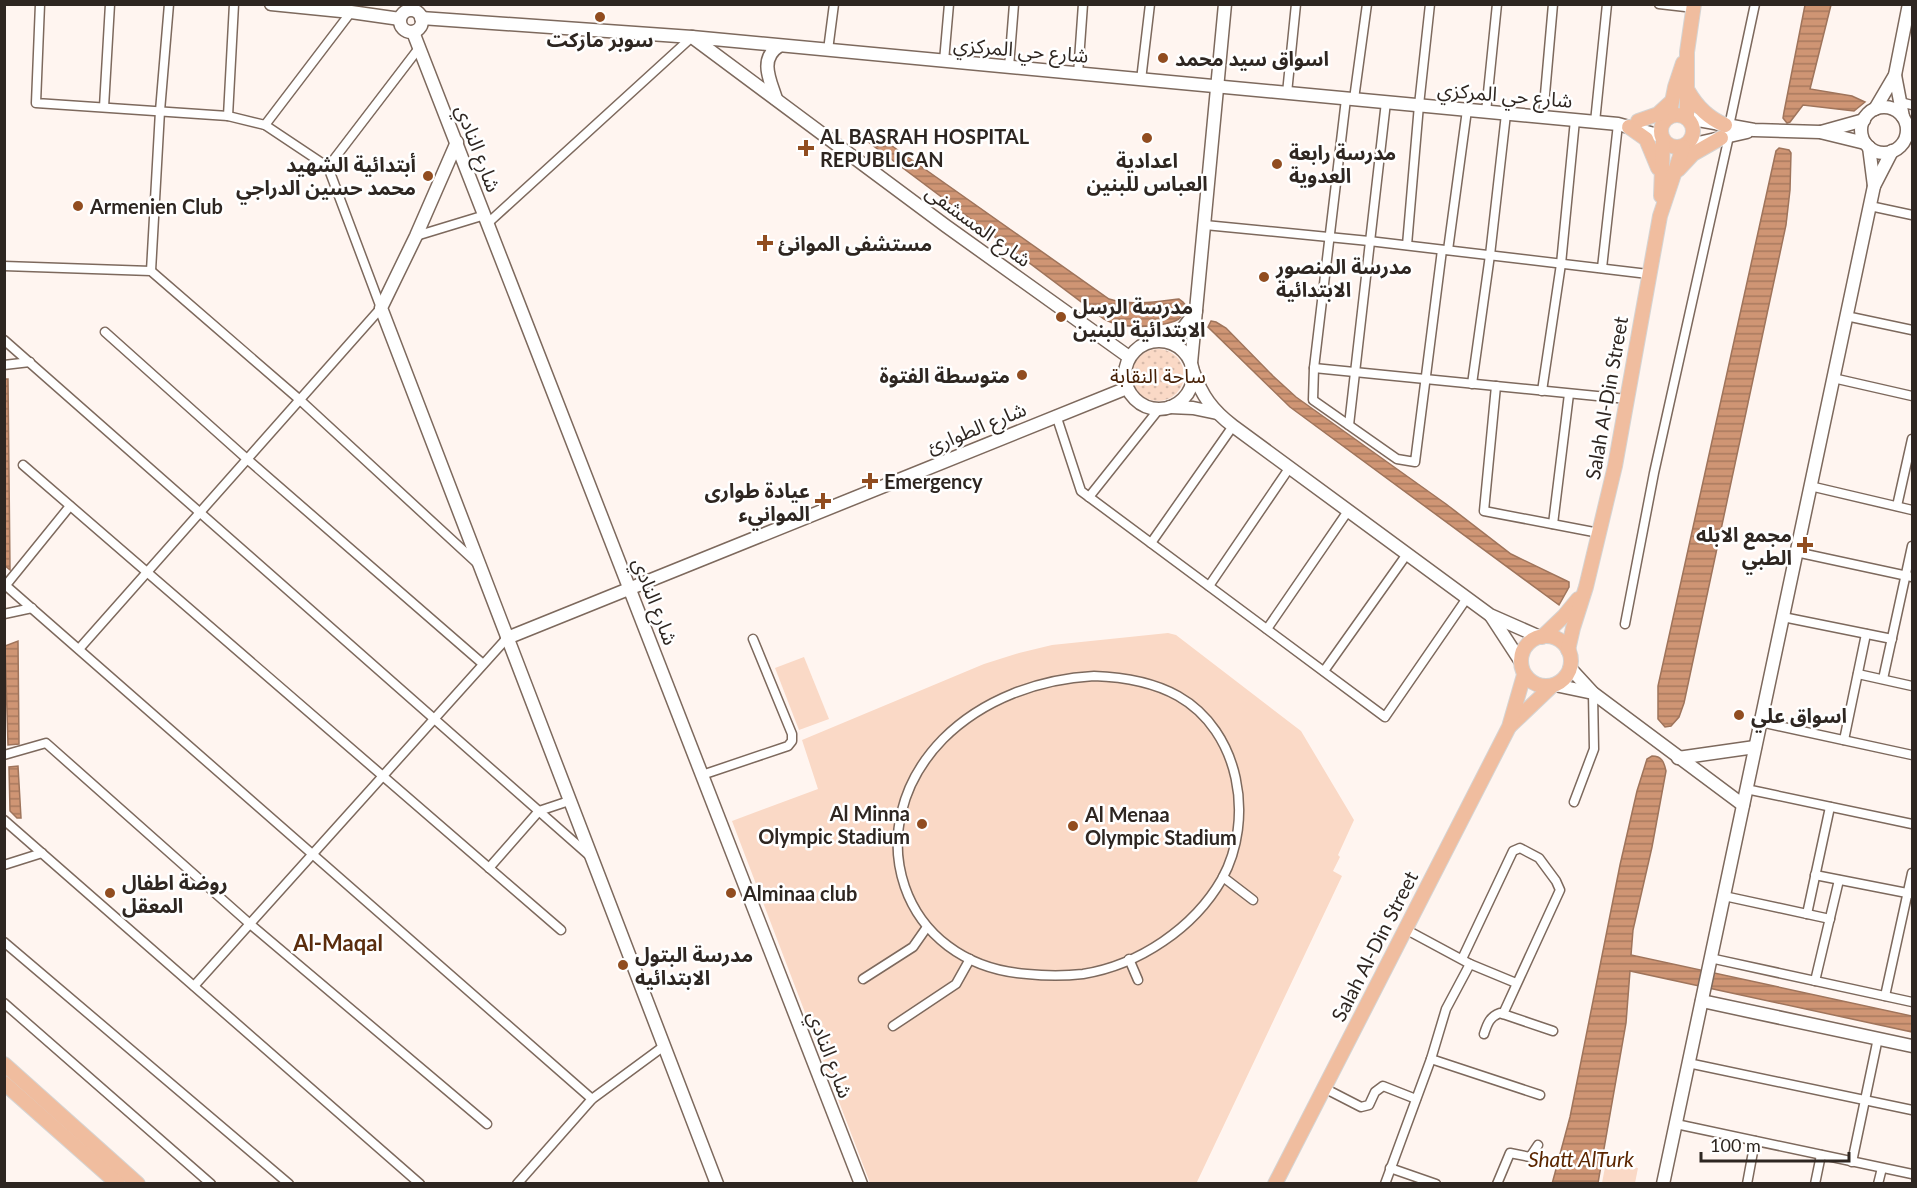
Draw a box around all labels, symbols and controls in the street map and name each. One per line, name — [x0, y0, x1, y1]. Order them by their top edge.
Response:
marker: سوبر ماركت — [593, 10, 607, 24]
place label: سوبر ماركت — [547, 27, 653, 52]
street label: شارع حي المركزي — [952, 31, 1090, 71]
place label: اسواق سيد محمد — [1175, 46, 1329, 71]
marker: اسواق سيد محمد — [1156, 51, 1170, 65]
street label: شارع حي المركزي — [1436, 76, 1574, 116]
street label: شارع النادي — [447, 101, 507, 197]
place label: AL BASRAH HOSPITAL REPUBLICAN — [819, 124, 1030, 171]
marker: اعدادية العباس للبنين — [1140, 131, 1154, 145]
marker: AL BASRAH HOSPITAL REPUBLICAN — [797, 139, 815, 157]
place label: مدرسة رابعة العدوية — [1289, 140, 1396, 188]
place label: اعدادية العباس للبنين — [1086, 148, 1208, 196]
place label: أبتدائية الشهيد محمد حسين الدراجي — [236, 152, 416, 205]
marker: مدرسة رابعة العدوية — [1270, 157, 1284, 171]
marker: أبتدائية الشهيد محمد حسين الدراجي — [421, 169, 435, 183]
street label: شارع المسشفى — [919, 179, 1036, 274]
place label: Armenien Club — [89, 194, 223, 218]
marker: Armenien Club — [71, 199, 85, 213]
place label: مستشفى الموانئ — [778, 231, 932, 256]
marker: مستشفى الموانئ — [756, 234, 774, 252]
place label: مدرسة المنصور الابتدائية — [1275, 254, 1412, 302]
marker: مدرسة المنصور الابتدائية — [1257, 270, 1271, 284]
place label: مدرسة الرسل الابتدائية للبنين — [1073, 294, 1205, 342]
marker: مدرسة الرسل الابتدائية للبنين — [1054, 310, 1068, 324]
street label: Salah Al-Din Street — [1580, 315, 1632, 481]
place label: متوسطة الفتوة — [879, 363, 1010, 388]
park label: ساحة النقابة — [1110, 363, 1206, 387]
marker: متوسطة الفتوة — [1015, 368, 1029, 382]
street label: شارع الطوارئ — [923, 396, 1031, 462]
place label: Emergency — [884, 469, 983, 493]
marker: Emergency — [861, 472, 879, 490]
place label: عيادة طوارى الموانيء — [704, 478, 810, 531]
marker: عيادة طوارى الموانيء — [814, 492, 832, 510]
place label: مجمع الابله الطبي — [1696, 522, 1792, 575]
marker: مجمع الابله الطبي — [1796, 536, 1814, 554]
street label: شارع النادي — [624, 554, 684, 650]
place label: اسواق علي — [1751, 703, 1847, 733]
marker: اسواق علي — [1732, 708, 1746, 722]
place label: Al Minna Olympic Stadium — [758, 801, 910, 848]
place label: Al Menaa Olympic Stadium — [1084, 802, 1237, 849]
marker: Al Minna Olympic Stadium — [915, 817, 929, 831]
marker: Al Menaa Olympic Stadium — [1066, 819, 1080, 833]
street label: Salah Al-Din Street — [1326, 867, 1422, 1025]
place label: روضة اطفال المعقل — [122, 870, 228, 918]
place label: Alminaa club — [742, 881, 857, 905]
marker: روضة اطفال المعقل — [103, 886, 117, 900]
marker: Alminaa club — [724, 886, 738, 900]
district label: Al-Maqal — [292, 929, 383, 956]
place label: مدرسة البتول الابتدائيه — [635, 942, 753, 990]
marker: مدرسة البتول الابتدائيه — [616, 958, 630, 972]
street label: شارع النادي — [799, 1007, 859, 1103]
scale bar — [1701, 1125, 1850, 1163]
text: 100 m — [1710, 1134, 1761, 1156]
water label: Shatt AlTurk — [1528, 1146, 1635, 1171]

